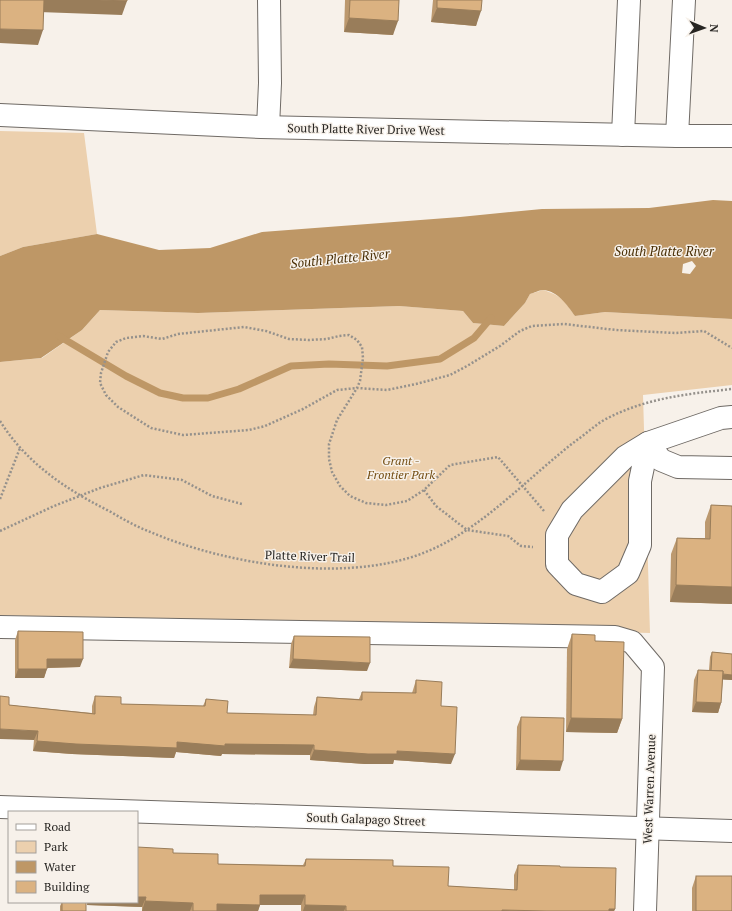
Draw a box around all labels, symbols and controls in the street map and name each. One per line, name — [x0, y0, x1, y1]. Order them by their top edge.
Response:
north arrow — [684, 8, 724, 48]
text: N — [707, 24, 721, 33]
street label: South Platte River Drive West — [287, 120, 445, 138]
water label: South Platte River — [614, 242, 715, 260]
water label: South Platte River — [290, 244, 391, 272]
park label: Grant - Frontier Park — [366, 453, 435, 482]
street label: Platte River Trail — [265, 547, 356, 565]
street label: West Warren Avenue — [640, 734, 658, 844]
street label: South Galapago Street — [306, 809, 426, 829]
legend — [8, 811, 138, 903]
text: Road — [44, 819, 71, 834]
text: Park — [44, 839, 69, 854]
text: Water — [44, 859, 76, 874]
text: Building — [44, 879, 90, 894]

